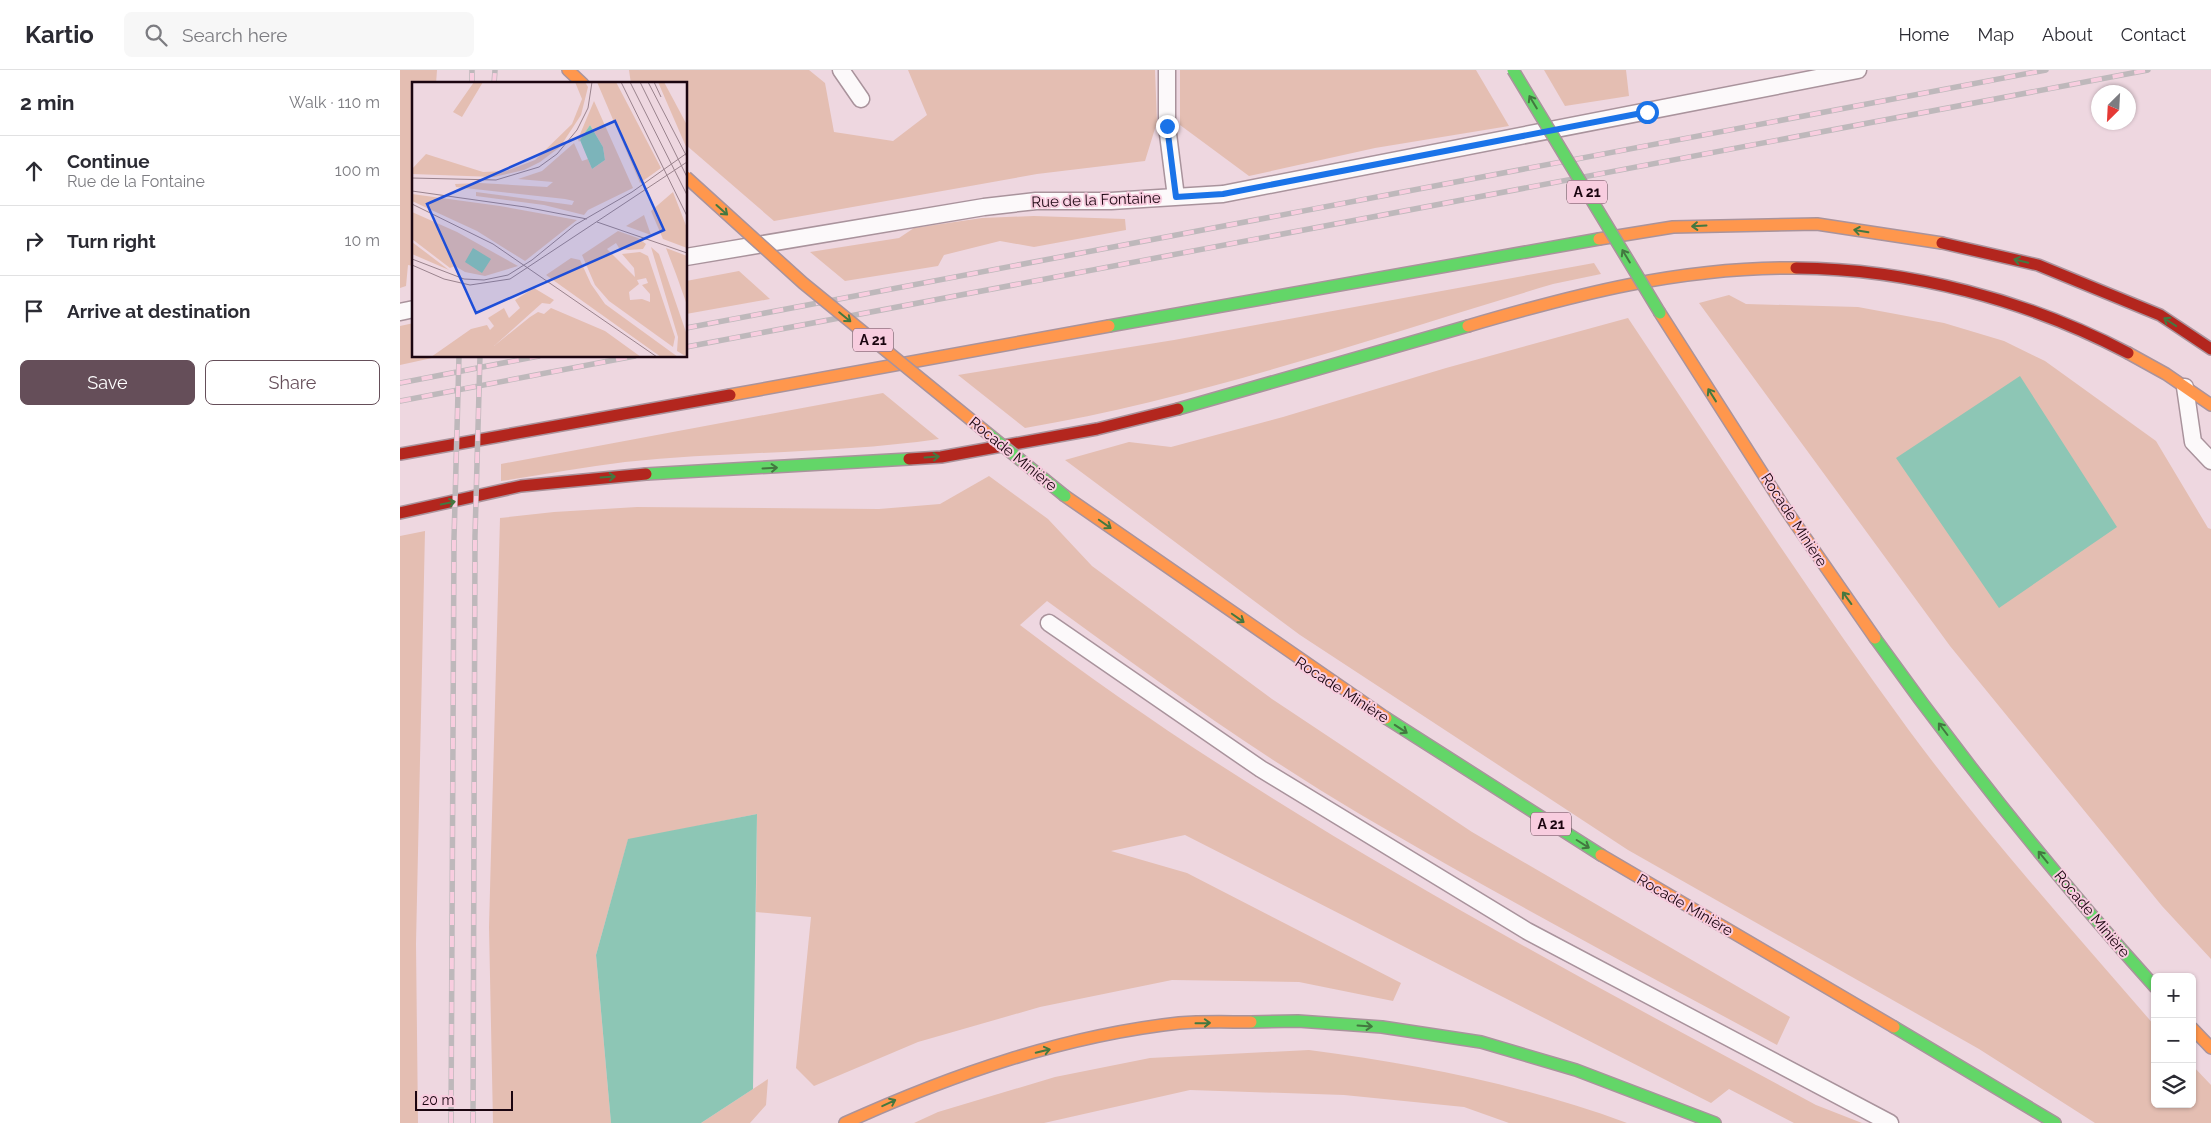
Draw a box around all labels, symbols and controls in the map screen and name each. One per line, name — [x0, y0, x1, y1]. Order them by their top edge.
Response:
search box — [124, 12, 474, 57]
text: Kartio — [25, 20, 94, 49]
icon: search — [142, 21, 170, 49]
text: Search here — [182, 24, 287, 46]
text: Home — [1898, 24, 1949, 45]
text: Map — [1977, 24, 2014, 45]
text: About — [2042, 24, 2093, 45]
text: Contact — [2121, 24, 2186, 45]
inset map — [412, 82, 688, 358]
north arrow — [2091, 85, 2136, 130]
text: 2 min — [20, 90, 74, 115]
text: Walk · 110 m — [289, 93, 380, 112]
one-way arrow — [1527, 96, 1537, 110]
route start — [1636, 101, 1659, 124]
route end — [1156, 115, 1179, 138]
text: Continue — [67, 150, 150, 172]
icon: ahead — [20, 157, 48, 185]
text: 100 m — [335, 161, 380, 180]
text: Rue de la Fontaine — [67, 172, 205, 191]
road number: A 21 — [1567, 180, 1607, 204]
street label: Rue de la Fontaine — [1031, 189, 1161, 211]
one-way arrow — [716, 204, 729, 216]
one-way arrow — [1691, 221, 1708, 231]
one-way arrow — [1853, 225, 1869, 235]
icon: right — [20, 227, 48, 255]
text: Turn right — [67, 230, 156, 252]
text: 10 m — [345, 231, 380, 250]
one-way arrow — [1620, 250, 1630, 264]
one-way arrow — [2013, 256, 2029, 265]
icon: arrive — [20, 297, 48, 325]
text: Arrive at destination — [67, 300, 251, 322]
one-way arrow — [838, 312, 851, 323]
one-way arrow — [2164, 317, 2178, 327]
road number: A 21 — [853, 328, 893, 352]
button: Save — [20, 360, 195, 405]
button: Share — [205, 360, 380, 405]
one-way arrow — [1707, 388, 1717, 402]
street label: Rocade Minière — [965, 413, 1061, 495]
one-way arrow — [924, 453, 940, 462]
one-way arrow — [762, 463, 778, 473]
street label: Rocade Minière — [1757, 470, 1831, 570]
one-way arrow — [600, 472, 616, 481]
one-way arrow — [439, 497, 455, 507]
one-way arrow — [1098, 519, 1112, 529]
one-way arrow — [1842, 591, 1852, 605]
one-way arrow — [1230, 613, 1244, 623]
street label: Rocade Minière — [1292, 653, 1392, 727]
one-way arrow — [1938, 722, 1948, 736]
one-way arrow — [1394, 724, 1408, 734]
road number: A 21 — [1531, 812, 1571, 836]
one-way arrow — [1575, 840, 1589, 850]
one-way arrow — [2038, 850, 2049, 863]
street label: Rocade Minière — [2050, 867, 2134, 961]
street label: Rocade Minière — [1634, 870, 1736, 940]
map controls — [2151, 973, 2196, 1108]
button: + — [2151, 973, 2196, 1018]
one-way arrow — [1194, 1018, 1210, 1028]
button: − — [2151, 1018, 2196, 1063]
one-way arrow — [1357, 1021, 1373, 1030]
one-way arrow — [1034, 1046, 1050, 1055]
button: layers — [2151, 1063, 2196, 1108]
scale bar — [415, 1088, 512, 1111]
text: 20 m — [422, 1092, 454, 1108]
one-way arrow — [881, 1097, 896, 1107]

